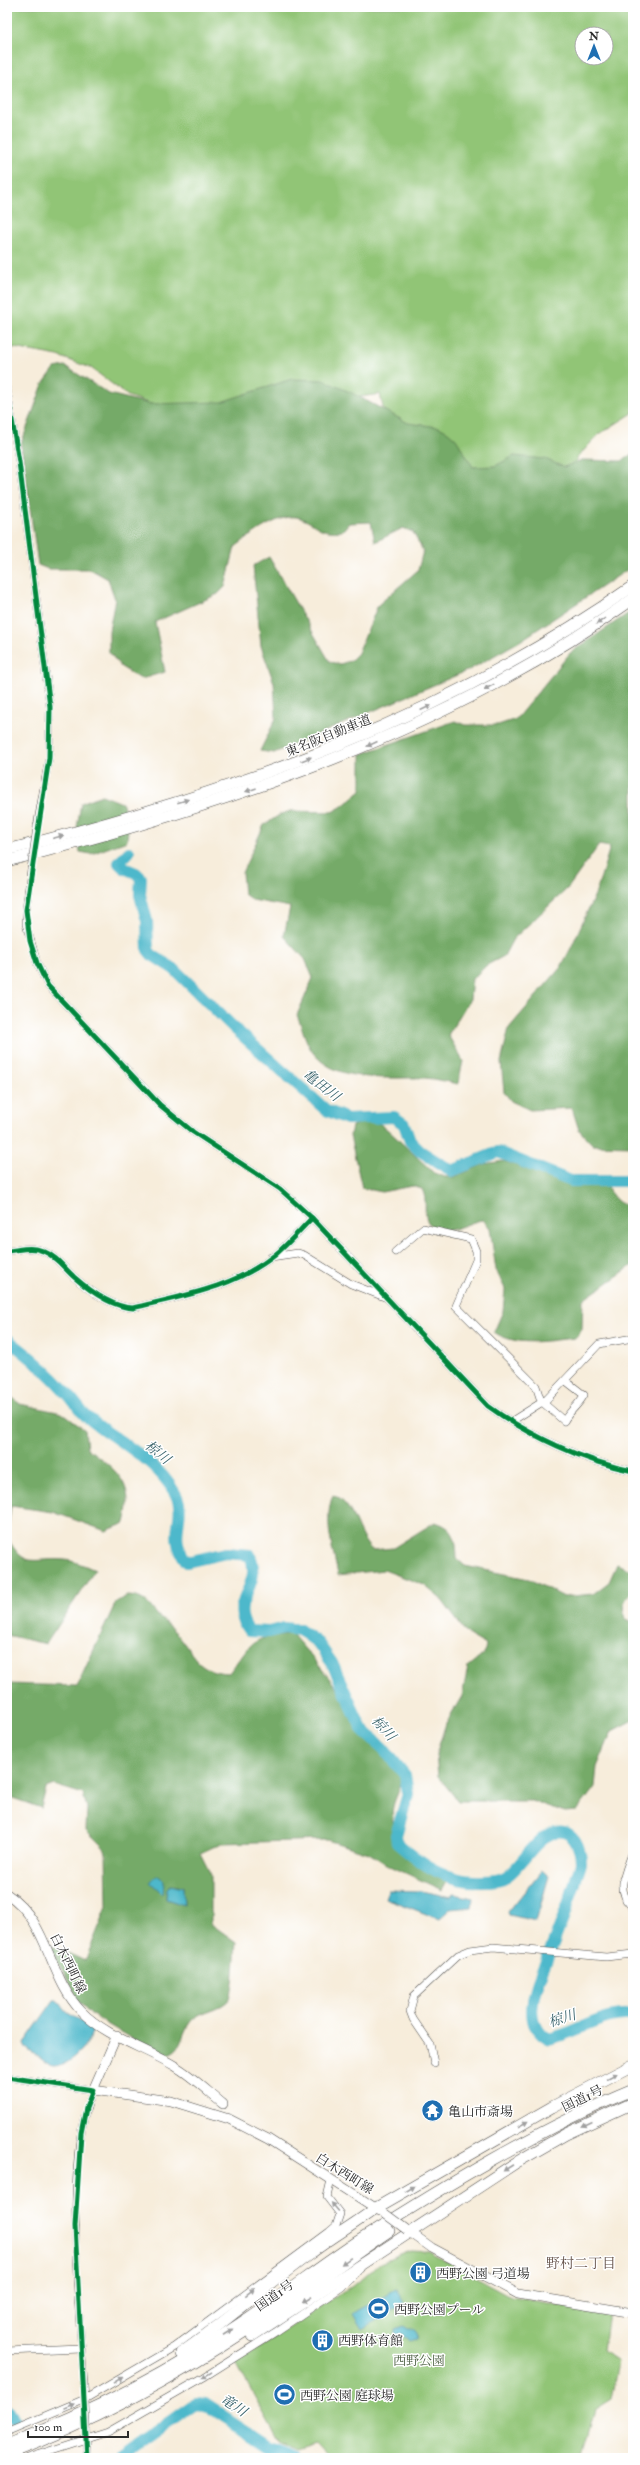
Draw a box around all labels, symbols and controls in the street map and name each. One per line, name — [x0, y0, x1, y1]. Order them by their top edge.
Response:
north arrow — [574, 26, 614, 66]
text: N — [588, 30, 600, 43]
one-way arrow — [595, 617, 607, 624]
one-way arrow — [483, 684, 495, 691]
one-way arrow — [420, 705, 431, 711]
street label: 東名阪自動車道 — [283, 711, 374, 760]
one-way arrow — [367, 741, 378, 747]
one-way arrow — [301, 756, 313, 762]
one-way arrow — [244, 787, 256, 793]
one-way arrow — [178, 798, 190, 804]
one-way arrow — [52, 833, 64, 839]
water label: 亀田川 — [300, 1066, 345, 1106]
water label: 椋川 — [141, 1437, 175, 1469]
water label: 椋川 — [368, 1712, 401, 1746]
street label: 白木西町線 — [47, 1931, 90, 1996]
water label: 椋川 — [546, 2005, 580, 2031]
one-way arrow — [606, 2073, 617, 2080]
street label: 国道1号 — [559, 2082, 606, 2116]
temple icon: 亀山市斎場 — [419, 2098, 445, 2124]
place label: 亀山市斎場 — [448, 2104, 513, 2120]
one-way arrow — [517, 2120, 529, 2127]
one-way arrow — [581, 2121, 592, 2127]
street label: 白木西町線 — [313, 2150, 376, 2198]
one-way arrow — [503, 2164, 513, 2172]
one-way arrow — [405, 2185, 415, 2193]
one-way arrow — [331, 2202, 340, 2213]
district label: 野村二丁目 — [546, 2255, 616, 2272]
one-way arrow — [341, 2257, 351, 2265]
building icon: 西野公園 弓道場 — [408, 2260, 434, 2286]
place label: 西野公園 弓道場 — [436, 2266, 530, 2282]
street label: 国道1号 — [252, 2277, 297, 2315]
one-way arrow — [244, 2288, 255, 2296]
one-way arrow — [302, 2296, 312, 2304]
sports icon: 西野公園プール — [366, 2296, 392, 2322]
place label: 西野公園プール — [394, 2302, 484, 2318]
building icon: 西野体育館 — [310, 2327, 336, 2353]
one-way arrow — [223, 2328, 233, 2336]
place label: 西野体育館 — [338, 2333, 403, 2349]
park label: 西野公園 — [393, 2353, 445, 2369]
one-way arrow — [201, 2371, 213, 2378]
one-way arrow — [112, 2376, 124, 2383]
sports icon: 西野公園 庭球場 — [271, 2382, 297, 2408]
place label: 西野公園 庭球場 — [300, 2388, 394, 2404]
water label: 竜川 — [217, 2391, 252, 2421]
one-way arrow — [63, 2403, 75, 2409]
scale bar — [28, 2413, 128, 2439]
text: 100 m — [34, 2420, 63, 2435]

